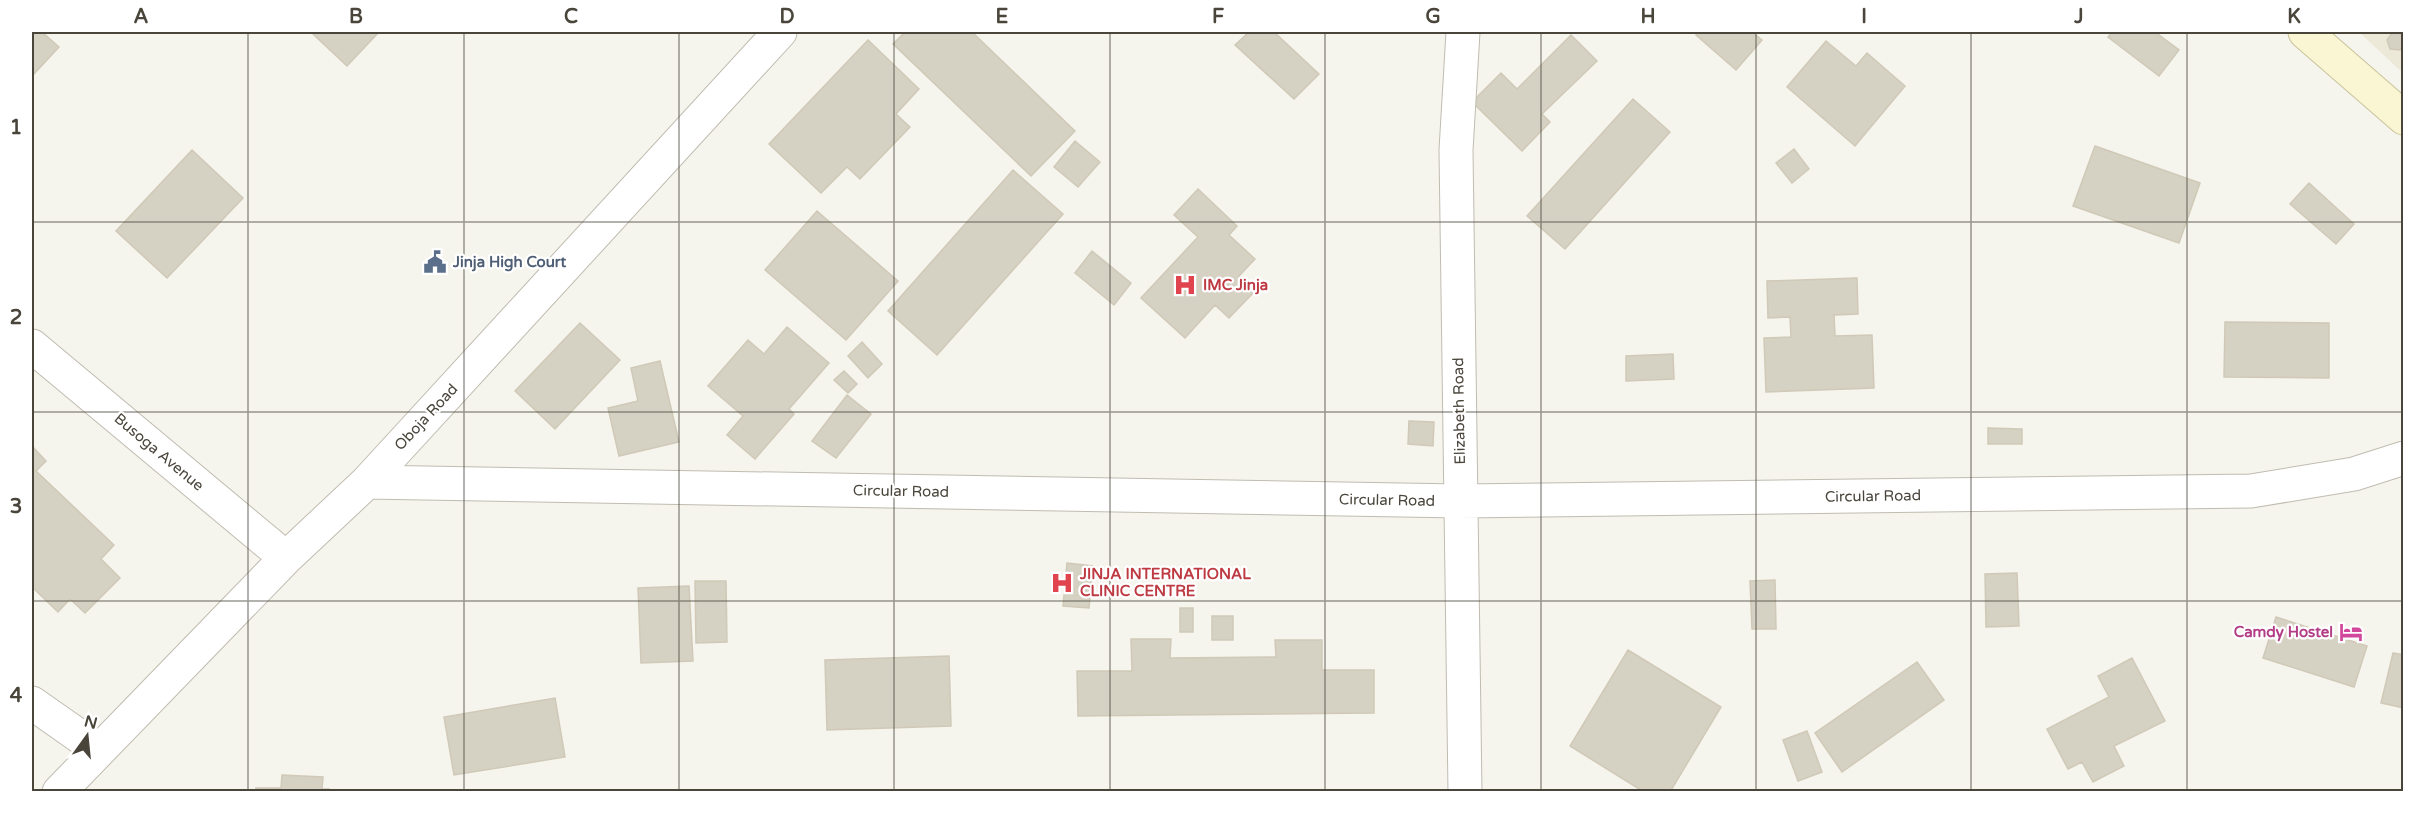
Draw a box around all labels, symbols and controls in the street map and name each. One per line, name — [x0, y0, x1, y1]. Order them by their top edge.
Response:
text: A — [134, 5, 149, 29]
text: B — [349, 5, 363, 29]
text: C — [564, 5, 578, 29]
text: D — [779, 5, 795, 29]
text: E — [996, 5, 1009, 29]
text: F — [1212, 5, 1224, 29]
text: G — [1425, 5, 1441, 29]
text: H — [1640, 5, 1656, 29]
text: I — [1861, 5, 1867, 29]
text: J — [2073, 5, 2084, 29]
text: K — [2287, 5, 2301, 29]
text: 1 — [10, 116, 22, 140]
public building icon: Jinja High Court — [422, 249, 448, 275]
place label: Jinja High Court — [452, 253, 567, 272]
hospital icon: IMC Jinja — [1172, 272, 1198, 298]
place label: IMC Jinja — [1203, 276, 1268, 295]
text: 2 — [10, 306, 22, 330]
street label: Elizabeth Road — [1449, 357, 1469, 465]
street label: Oboja Road — [391, 380, 461, 454]
street label: Busoga Avenue — [111, 409, 207, 495]
street label: Circular Road — [853, 481, 949, 501]
street label: Circular Road — [1825, 486, 1921, 506]
street label: Circular Road — [1339, 490, 1435, 510]
text: 3 — [10, 495, 22, 519]
place label: JINJA INTERNATIONAL CLINIC CENTRE — [1079, 565, 1251, 600]
hospital icon: JINJA INTERNATIONAL CLINIC CENTRE — [1049, 570, 1075, 596]
hotel icon: Camdy Hostel — [2338, 619, 2364, 645]
place label: Camdy Hostel — [2234, 623, 2333, 642]
text: 4 — [10, 684, 23, 708]
north arrow — [57, 706, 117, 766]
text: N — [82, 711, 99, 734]

